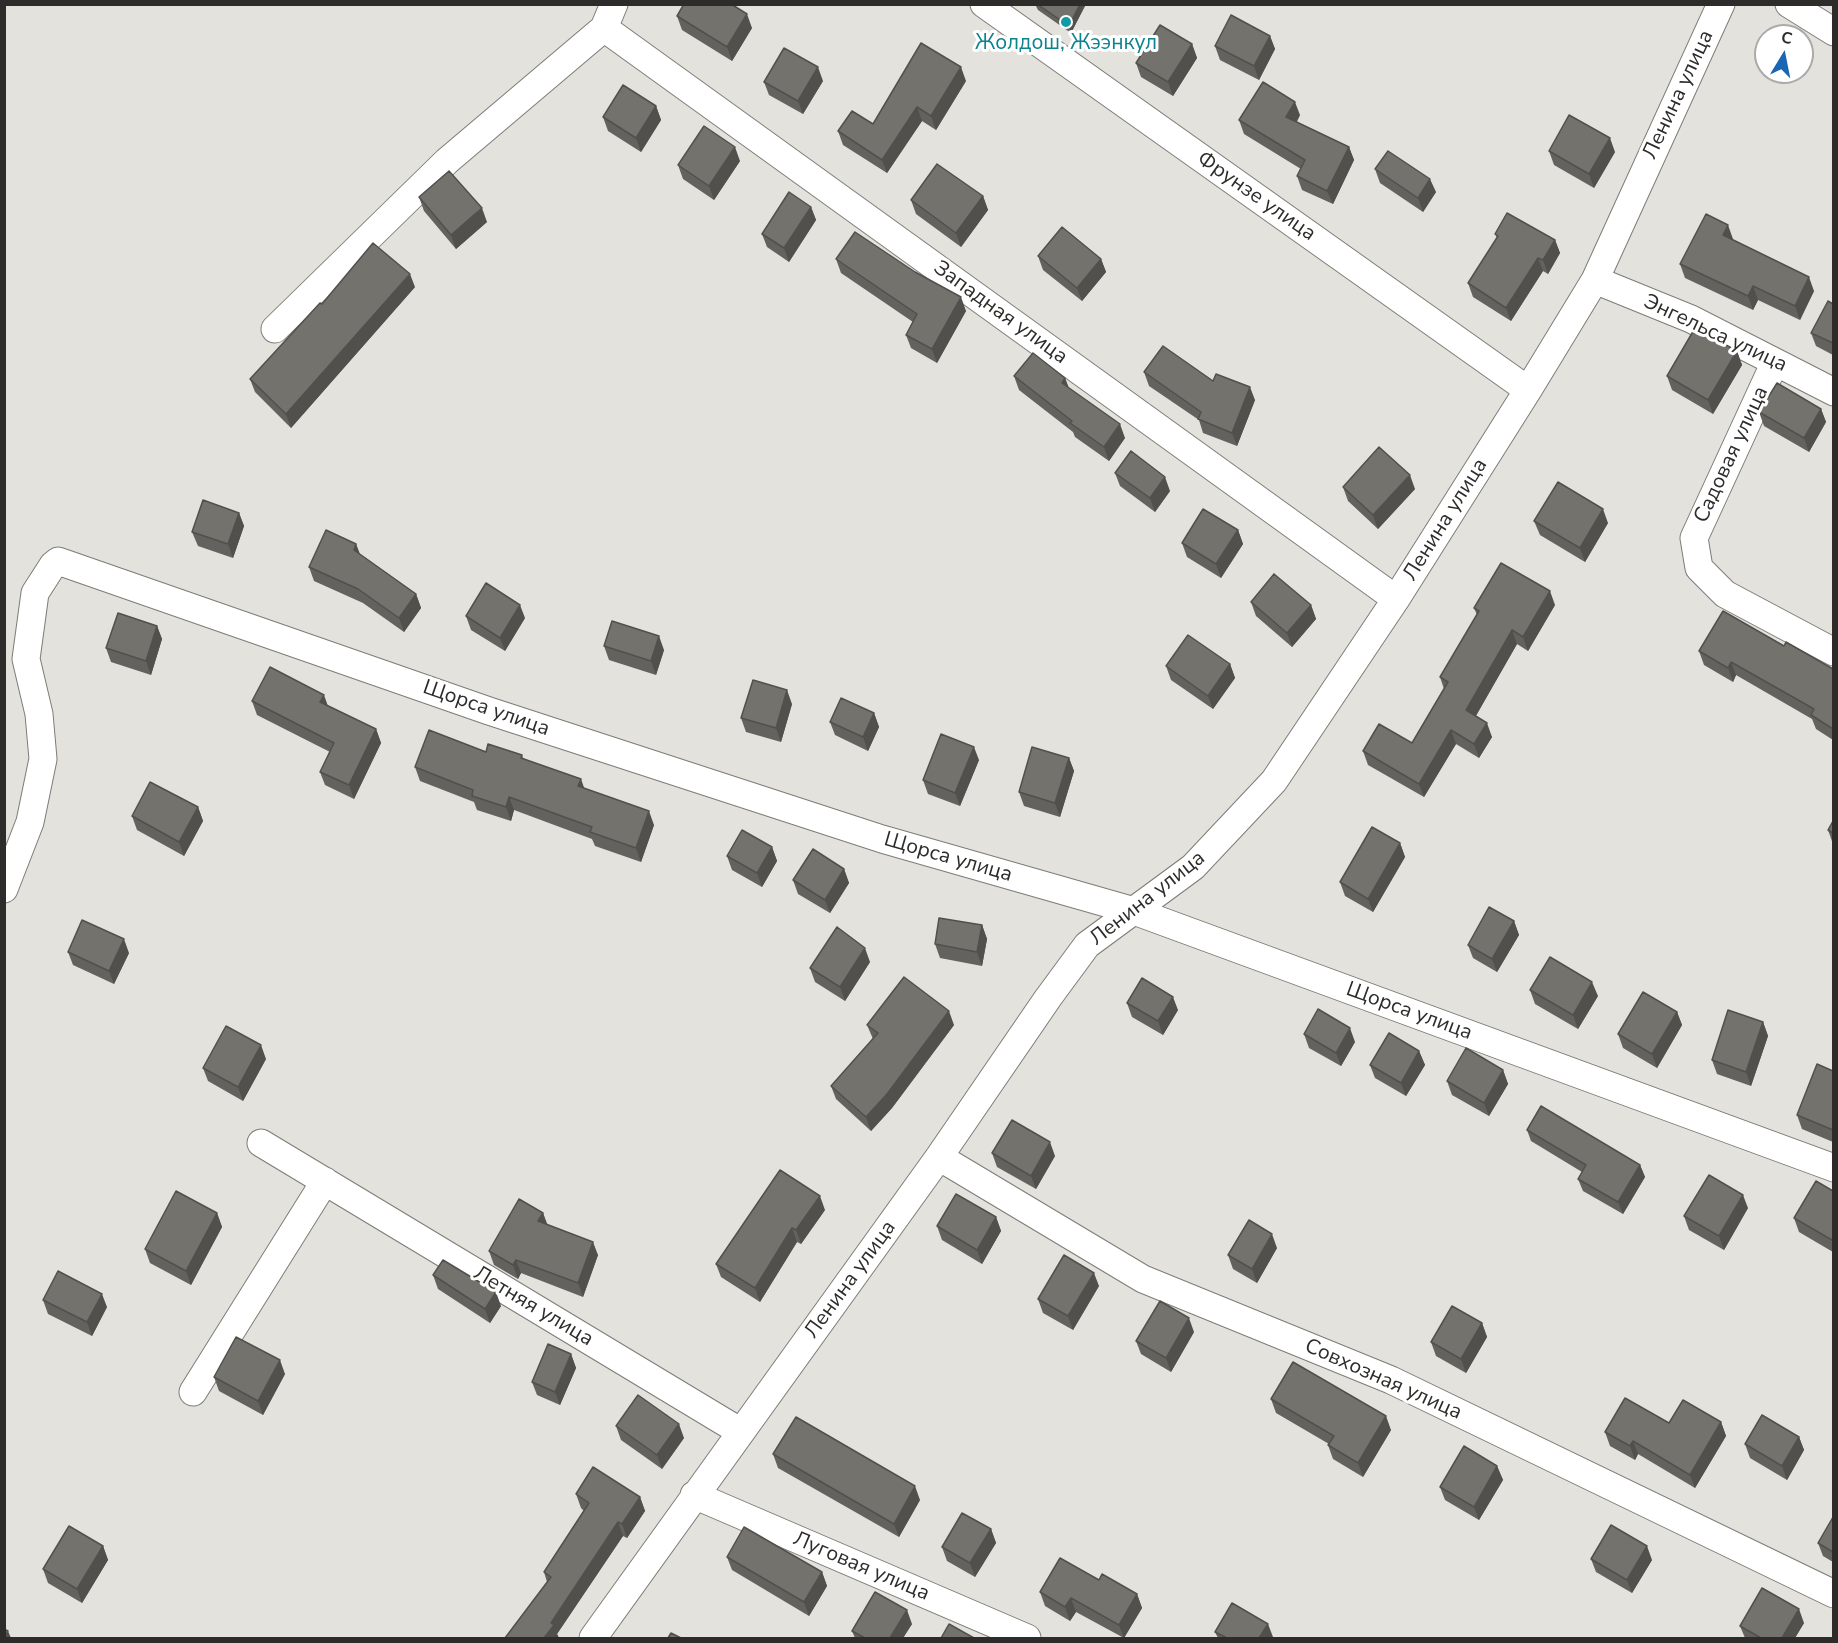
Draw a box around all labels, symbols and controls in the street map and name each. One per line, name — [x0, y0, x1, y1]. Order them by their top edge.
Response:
marker: Жолдош, Жээнкул — [1059, 15, 1073, 29]
north arrow — [1754, 24, 1814, 84]
text: С — [1780, 26, 1794, 50]
street label: Ленина улица — [1638, 27, 1720, 163]
place label: Жолдош, Жээнкул — [975, 31, 1157, 57]
street label: Фрунзе улица — [1192, 147, 1320, 247]
street label: Западная улица — [928, 256, 1072, 370]
street label: Энгельса улица — [1639, 290, 1791, 378]
street label: Садовая улица — [1689, 383, 1775, 527]
street label: Ленина улица — [1398, 454, 1494, 586]
street label: Щорса улица — [419, 676, 553, 742]
street label: Щорса улица — [881, 828, 1015, 888]
street label: Ленина улица — [1085, 846, 1211, 952]
street label: Щорса улица — [1342, 978, 1476, 1046]
street label: Ленина улица — [800, 1216, 902, 1344]
street label: Летняя улица — [469, 1261, 597, 1353]
street label: Совхозная улица — [1300, 1334, 1466, 1426]
street label: Луговая улица — [789, 1527, 933, 1607]

